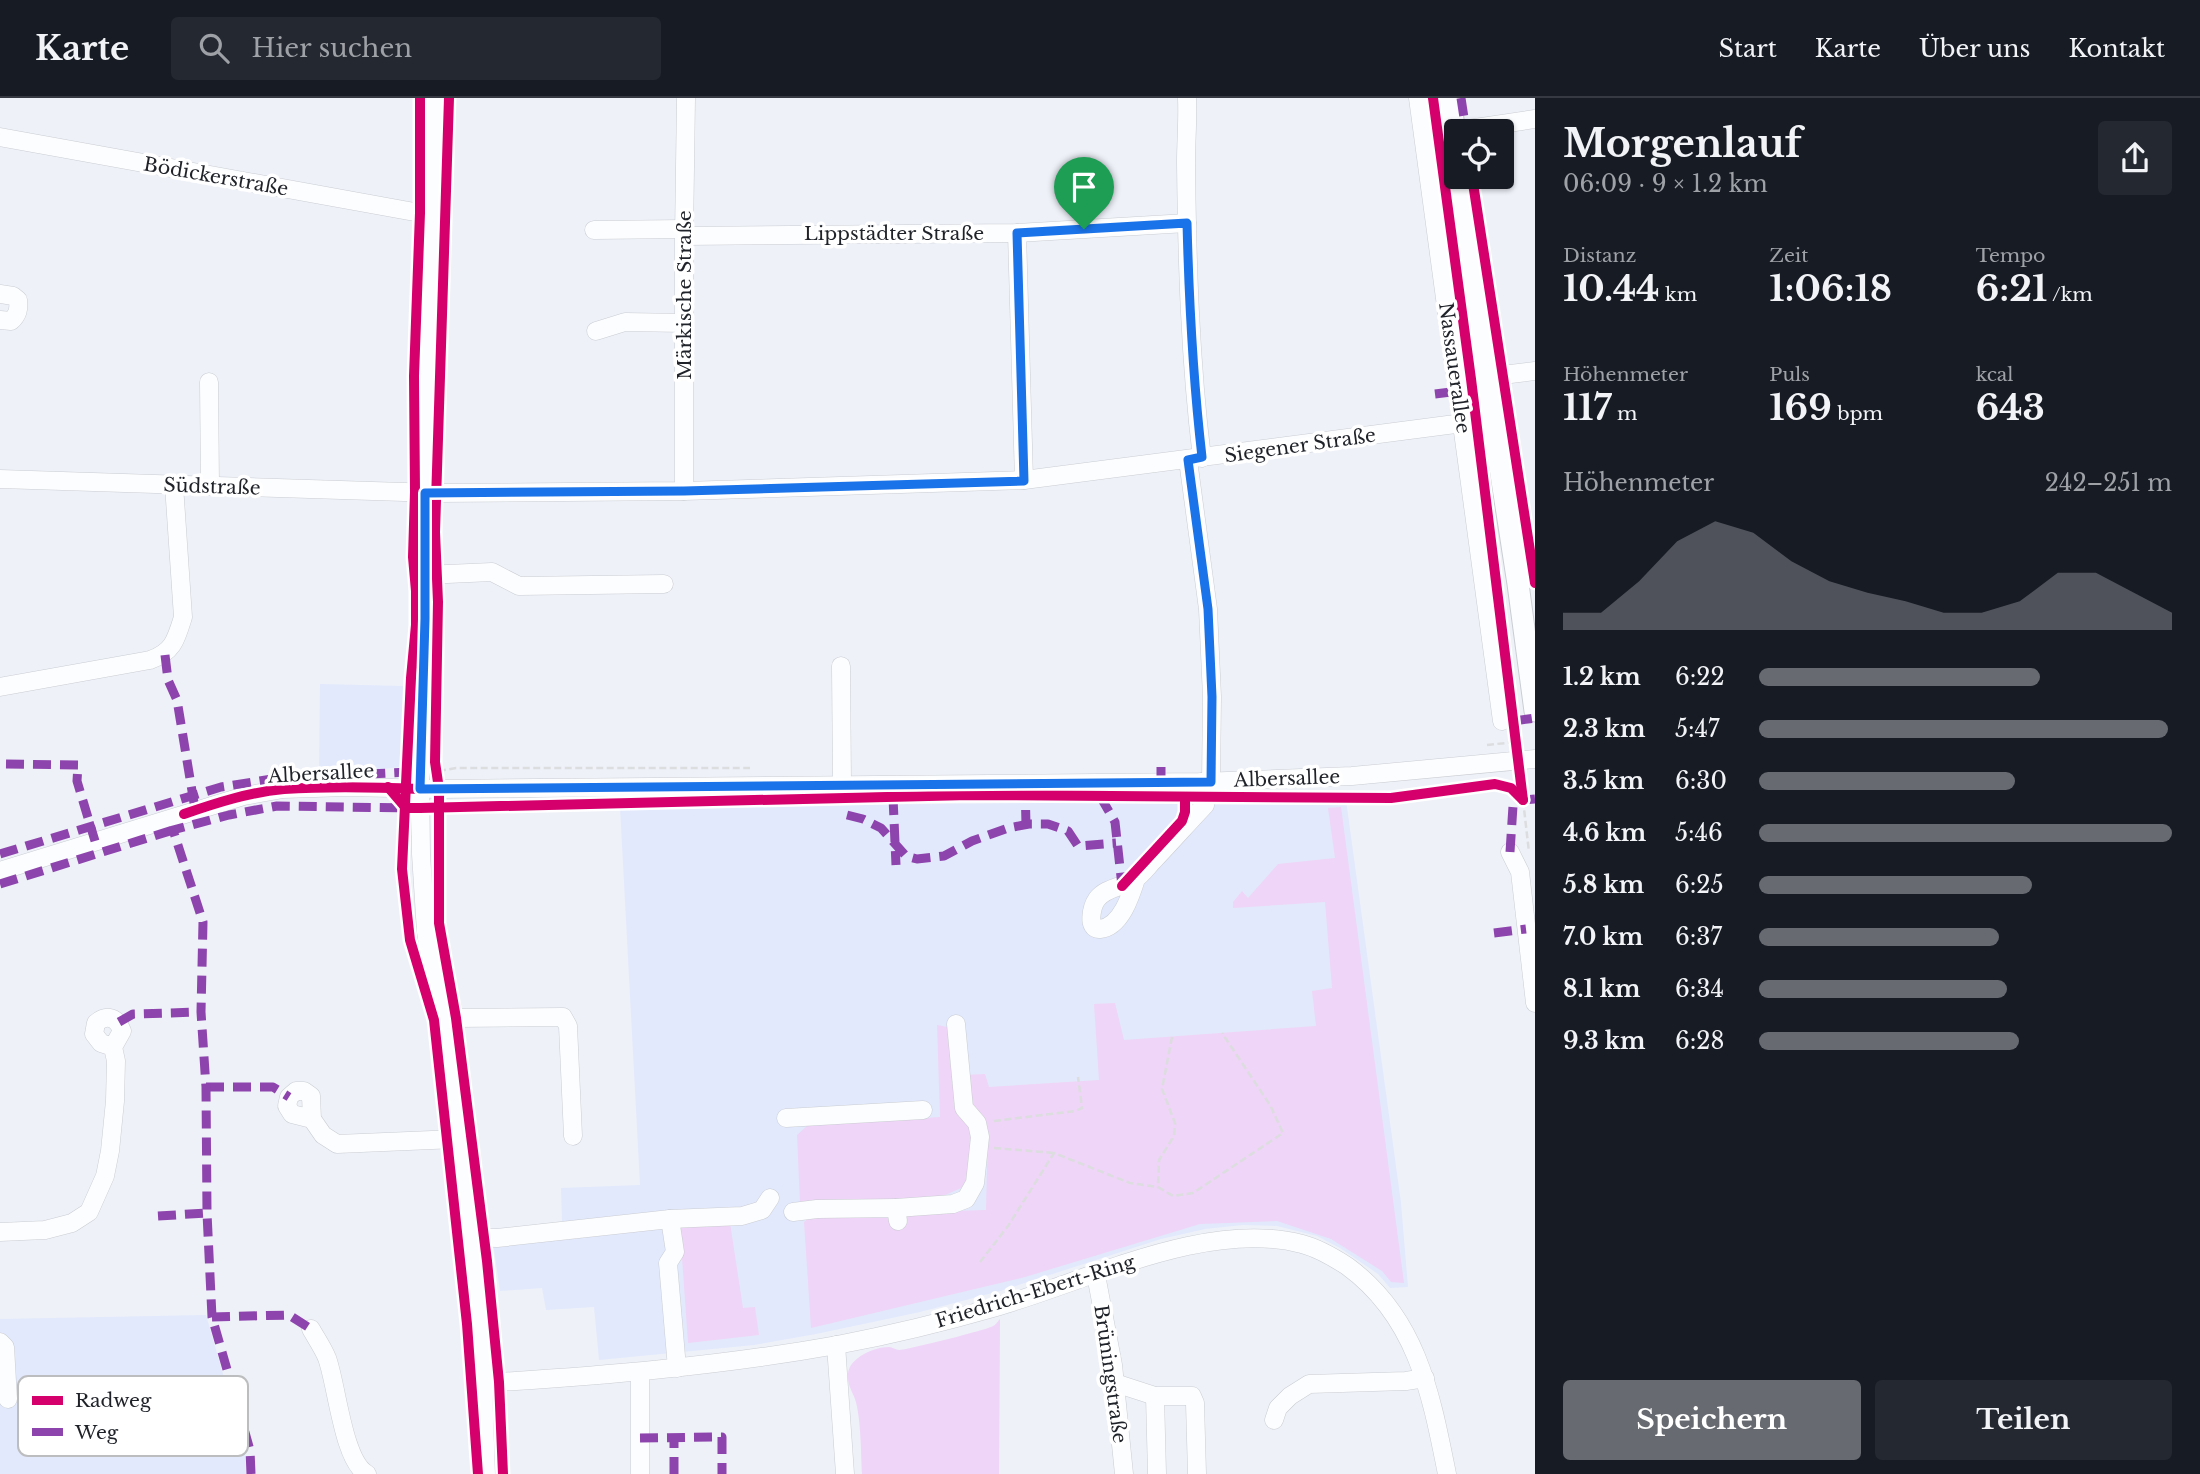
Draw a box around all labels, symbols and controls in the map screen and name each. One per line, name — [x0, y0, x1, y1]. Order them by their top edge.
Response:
search box — [171, 17, 661, 80]
text: Karte — [35, 28, 129, 69]
icon: search — [195, 29, 233, 67]
text: Hier suchen — [251, 32, 412, 64]
text: Start — [1719, 34, 1777, 63]
text: Karte — [1815, 34, 1881, 63]
text: Über uns — [1919, 34, 2031, 63]
text: Kontakt — [2069, 34, 2165, 63]
map controls — [1444, 119, 1514, 189]
button: locate — [1444, 119, 1514, 189]
text: Morgenlauf — [1563, 120, 1802, 167]
button: share — [2098, 121, 2172, 195]
street label: Bödickerstraße — [142, 152, 290, 201]
pin — [1054, 157, 1114, 229]
icon: arrive — [1065, 168, 1103, 206]
text: 06:09 · 9 × 1.2 km — [1563, 170, 1768, 198]
street label: Märkische Straße — [673, 210, 696, 380]
street label: Lippstädter Straße — [804, 222, 984, 245]
text: Distanz — [1563, 244, 1636, 267]
text: Zeit — [1769, 244, 1809, 267]
text: Tempo — [1976, 244, 2045, 267]
text: 10.44 — [1563, 267, 1660, 310]
text: 1:06:18 — [1769, 267, 1892, 310]
text: 6:21 — [1976, 267, 2047, 310]
text: km — [1660, 283, 1697, 306]
text: /km — [2047, 283, 2093, 306]
street label: Nassauerallee — [1434, 301, 1475, 435]
text: Höhenmeter — [1563, 363, 1688, 386]
text: Puls — [1769, 363, 1810, 386]
text: kcal — [1976, 363, 2014, 386]
text: 117 — [1563, 386, 1612, 429]
text: 169 — [1769, 386, 1832, 429]
text: 643 — [1976, 386, 2045, 429]
text: m — [1612, 402, 1637, 425]
text: bpm — [1832, 402, 1883, 425]
street label: Siegener Straße — [1223, 423, 1377, 468]
text: Höhenmeter — [1563, 469, 1714, 497]
text: 242–251 m — [2045, 469, 2172, 497]
street label: Südstraße — [163, 473, 261, 500]
text: 1.2 km — [1563, 663, 1641, 691]
text: 6:22 — [1675, 663, 1725, 691]
text: 2.3 km — [1563, 715, 1645, 743]
text: 5:47 — [1675, 715, 1720, 743]
street label: Albersallee — [266, 759, 375, 788]
street label: Albersallee — [1232, 765, 1341, 792]
text: 3.5 km — [1563, 767, 1644, 795]
text: 6:30 — [1675, 767, 1727, 795]
text: 4.6 km — [1563, 819, 1646, 847]
text: 5:46 — [1675, 819, 1723, 847]
text: 5.8 km — [1563, 871, 1644, 899]
text: 6:25 — [1675, 871, 1724, 899]
text: 7.0 km — [1563, 923, 1643, 951]
text: 6:37 — [1675, 923, 1722, 951]
text: 8.1 km — [1563, 975, 1640, 1003]
text: 6:34 — [1675, 975, 1724, 1003]
text: 9.3 km — [1563, 1027, 1645, 1055]
text: 6:28 — [1675, 1027, 1724, 1055]
street label: Friedrich-Ebert-Ring — [933, 1250, 1138, 1333]
street label: Brüningstraße — [1089, 1303, 1132, 1445]
legend — [18, 1376, 248, 1456]
button: Speichern — [1563, 1380, 1861, 1460]
button: Teilen — [1875, 1380, 2172, 1460]
text: Radweg — [75, 1389, 152, 1412]
text: Weg — [74, 1421, 119, 1444]

